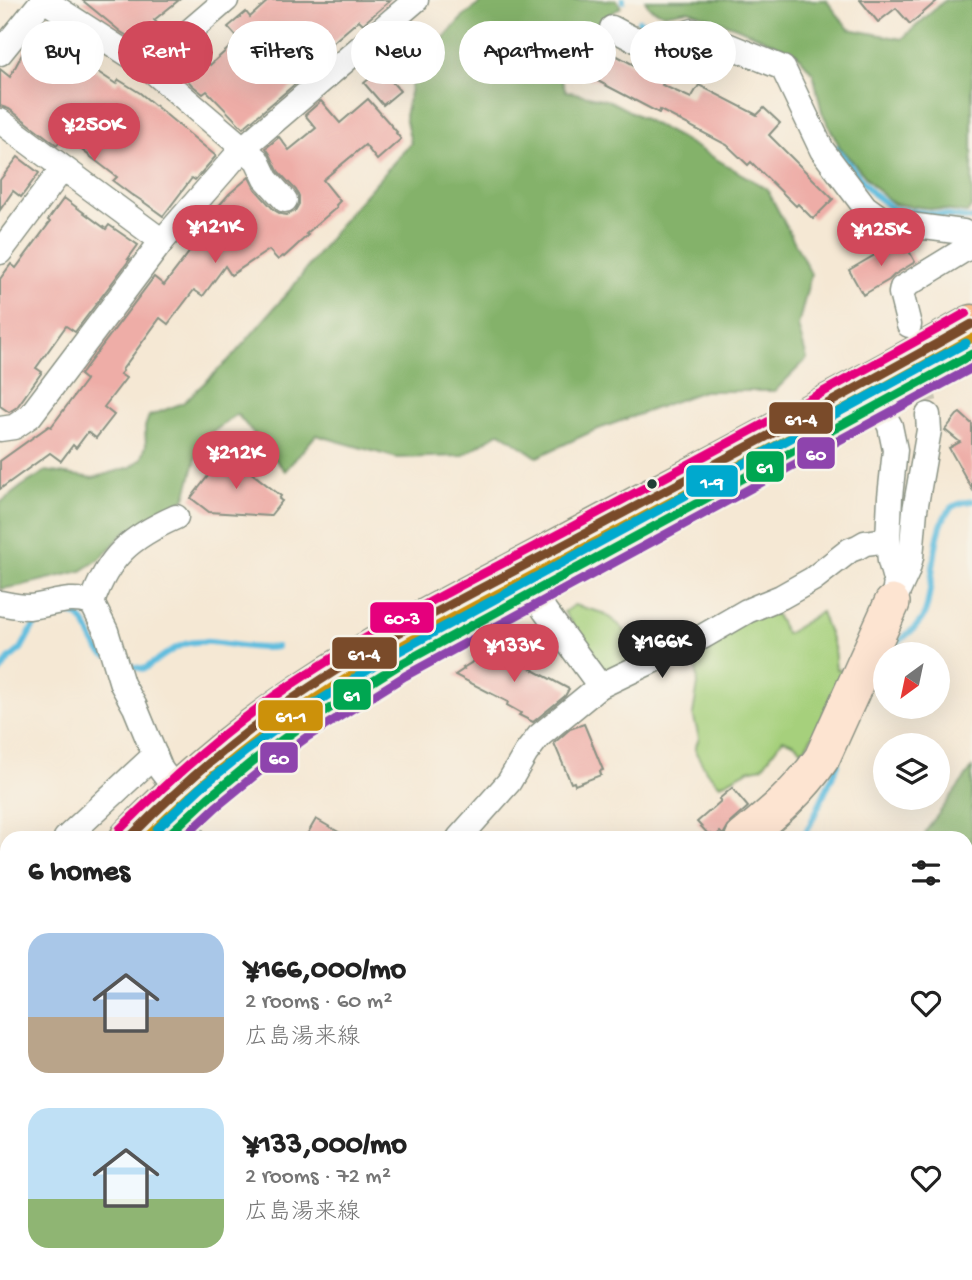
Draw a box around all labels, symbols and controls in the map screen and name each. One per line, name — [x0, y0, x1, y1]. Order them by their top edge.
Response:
chip: Buy — [21, 21, 104, 84]
chip: Rent — [118, 21, 213, 84]
chip: Filters — [227, 21, 337, 84]
chip: New — [351, 21, 445, 84]
chip: Apartment — [459, 21, 616, 84]
chip: House — [630, 21, 736, 84]
pin: ¥250K — [45, 104, 143, 163]
text: ¥250K — [64, 112, 124, 139]
pin: ¥121K — [166, 205, 264, 265]
pin: ¥125K — [832, 208, 930, 268]
text: ¥121K — [188, 214, 242, 241]
text: ¥125K — [853, 217, 909, 244]
line badge: 61-4 — [768, 401, 834, 435]
text: 61-4 — [785, 410, 818, 433]
pin: ¥212K — [187, 432, 285, 491]
line badge: 60 — [796, 436, 836, 470]
text: ¥212K — [208, 440, 264, 467]
text: 60 — [806, 445, 826, 468]
line badge: 61 — [745, 450, 785, 483]
text: 61 — [756, 458, 774, 481]
line badge: 1-9 — [685, 464, 739, 498]
text: 1-9 — [699, 473, 724, 496]
unlabelled marker — [645, 477, 659, 491]
line badge: 60-3 — [369, 601, 435, 634]
text: 60-3 — [384, 609, 420, 632]
pin: ¥166K — [613, 620, 711, 680]
pin: ¥133K — [465, 624, 563, 684]
text: ¥166K — [634, 629, 690, 656]
text: ¥133K — [486, 633, 542, 660]
line badge: 61-4 — [331, 636, 398, 670]
north arrow — [873, 642, 950, 719]
map controls — [873, 642, 950, 810]
text: 61-4 — [348, 645, 381, 668]
line badge: 61 — [332, 678, 372, 711]
text: 61 — [343, 686, 361, 709]
line badge: 61-1 — [257, 699, 324, 732]
text: 61-1 — [276, 707, 306, 730]
button: layers — [873, 733, 950, 810]
line badge: 60 — [259, 741, 299, 774]
text: 60 — [269, 749, 289, 772]
icon: filters — [907, 854, 945, 892]
text: 6 homes — [28, 856, 130, 891]
text: ¥166,000/mo — [245, 954, 406, 989]
icon: home — [84, 961, 168, 1045]
icon: heart — [907, 984, 945, 1022]
text: 2 rooms · 60 m² — [245, 989, 392, 1016]
text: 広島湯来線 — [245, 1025, 360, 1052]
text: ¥133,000/mo — [245, 1129, 407, 1164]
icon: home — [84, 1136, 168, 1220]
icon: heart — [907, 1159, 945, 1197]
text: 2 rooms · 72 m² — [245, 1164, 391, 1191]
text: 広島湯来線 — [245, 1200, 360, 1227]

